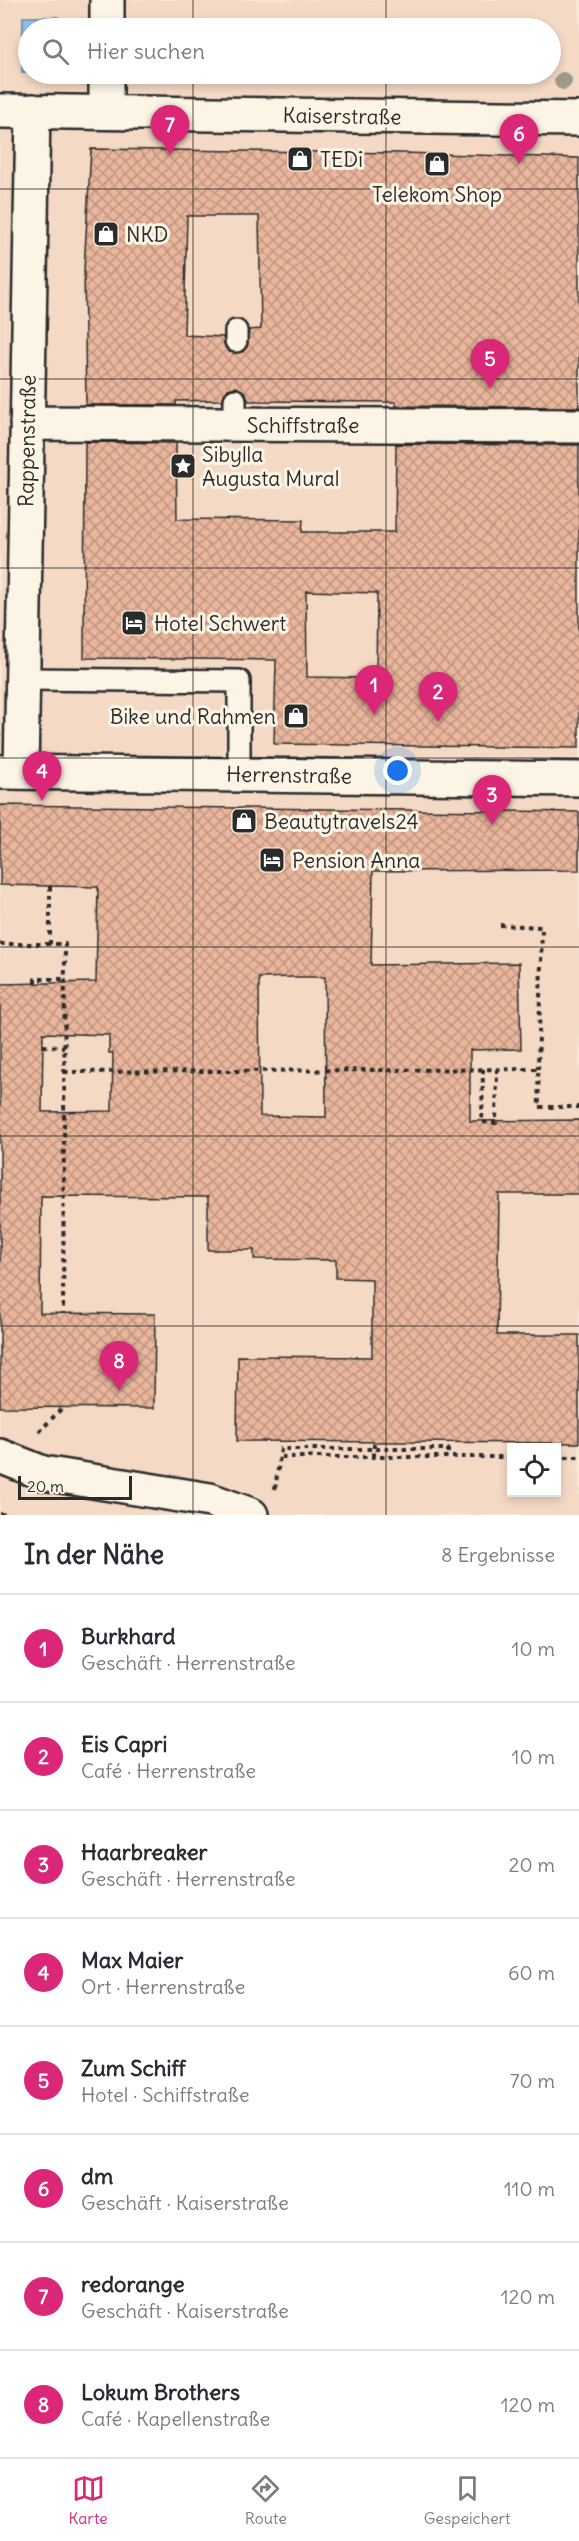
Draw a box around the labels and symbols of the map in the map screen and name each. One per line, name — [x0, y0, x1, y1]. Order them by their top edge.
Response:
street label: Kaiserstraße — [282, 101, 402, 131]
pin: 7 — [150, 106, 190, 155]
pin: 6 — [500, 114, 538, 164]
shop icon: TEDi — [285, 144, 315, 174]
place label: TEDi — [320, 146, 363, 173]
shop icon: Telekom Shop — [422, 149, 452, 179]
place label: Telekom Shop — [372, 181, 502, 208]
shop icon: NKD — [91, 219, 121, 249]
place label: NKD — [126, 221, 168, 248]
pin: 5 — [470, 340, 510, 389]
street label: Rappenstraße — [12, 375, 42, 507]
street label: Schiffstraße — [247, 412, 359, 439]
place label: Sibylla Augusta Mural — [202, 441, 339, 492]
place icon: Sibylla Augusta Mural — [168, 451, 198, 481]
hotel icon: Hotel Schwert — [119, 608, 149, 638]
place label: Hotel Schwert — [154, 610, 286, 637]
pin: 1 — [354, 666, 394, 715]
pin: 2 — [418, 672, 458, 722]
shop icon: Bike und Rahmen — [281, 701, 311, 731]
place label: Bike und Rahmen — [110, 703, 276, 730]
pin: 4 — [22, 752, 62, 801]
your location — [383, 756, 412, 785]
street label: Herrenstraße — [226, 760, 352, 790]
pin: 3 — [472, 776, 512, 825]
shop icon: Beautytravels24 — [229, 806, 259, 836]
place label: Beautytravels24 — [264, 808, 419, 835]
hotel icon: Pension Anna — [257, 845, 287, 875]
place label: Pension Anna — [292, 847, 420, 874]
pin: 8 — [100, 1342, 138, 1391]
scale bar — [18, 1473, 132, 1500]

